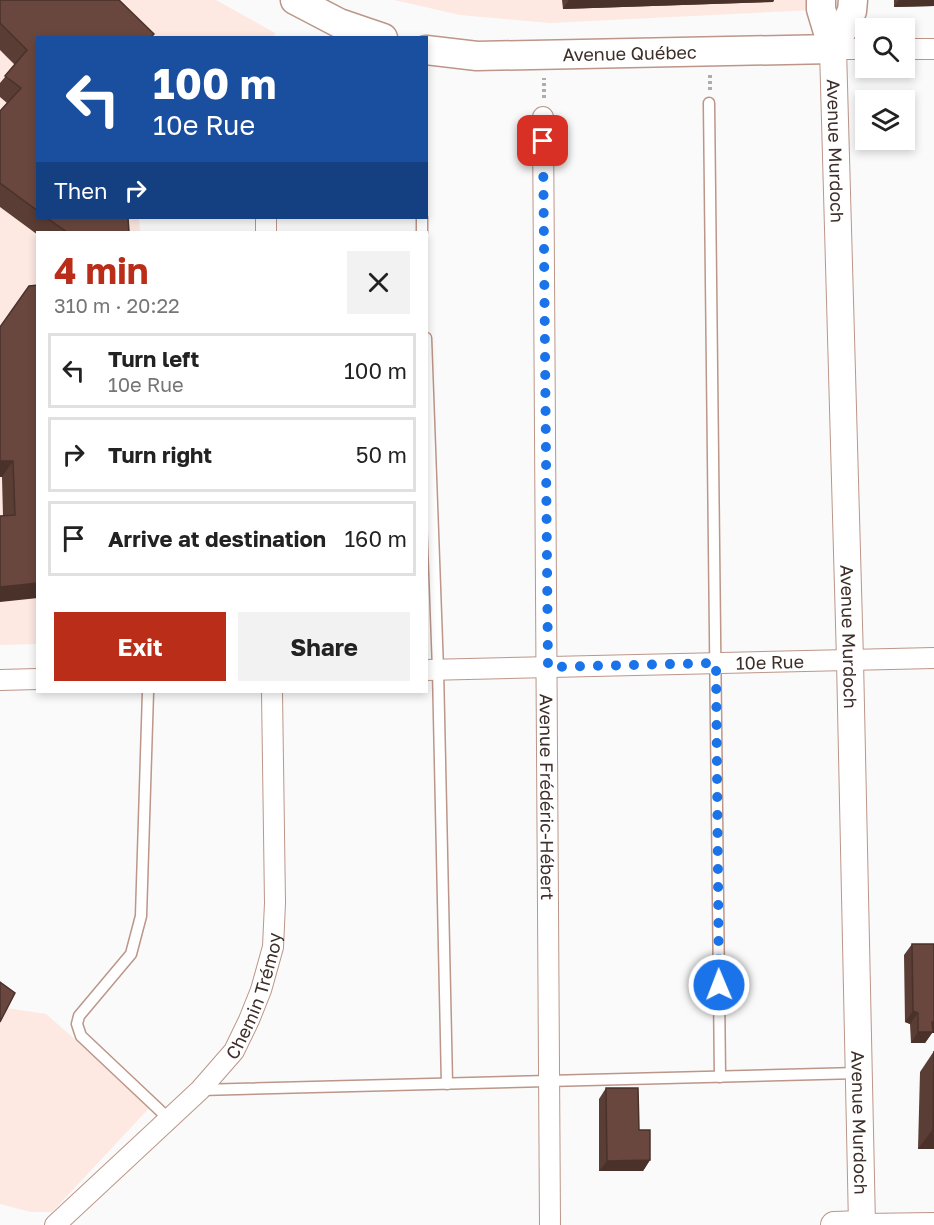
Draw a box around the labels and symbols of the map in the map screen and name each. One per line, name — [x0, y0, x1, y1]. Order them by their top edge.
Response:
street label: Avenue Québec — [562, 41, 697, 65]
street label: Avenue Murdoch — [823, 79, 849, 223]
pin — [517, 115, 568, 166]
street label: Avenue Murdoch — [836, 564, 862, 709]
street label: 10e Rue — [736, 650, 804, 674]
street label: Avenue Frédéric-Hébert — [536, 694, 559, 900]
street label: Chemin Trémoy — [221, 932, 285, 1064]
position arrow — [687, 953, 751, 1017]
street label: Avenue Murdoch — [847, 1050, 872, 1195]

